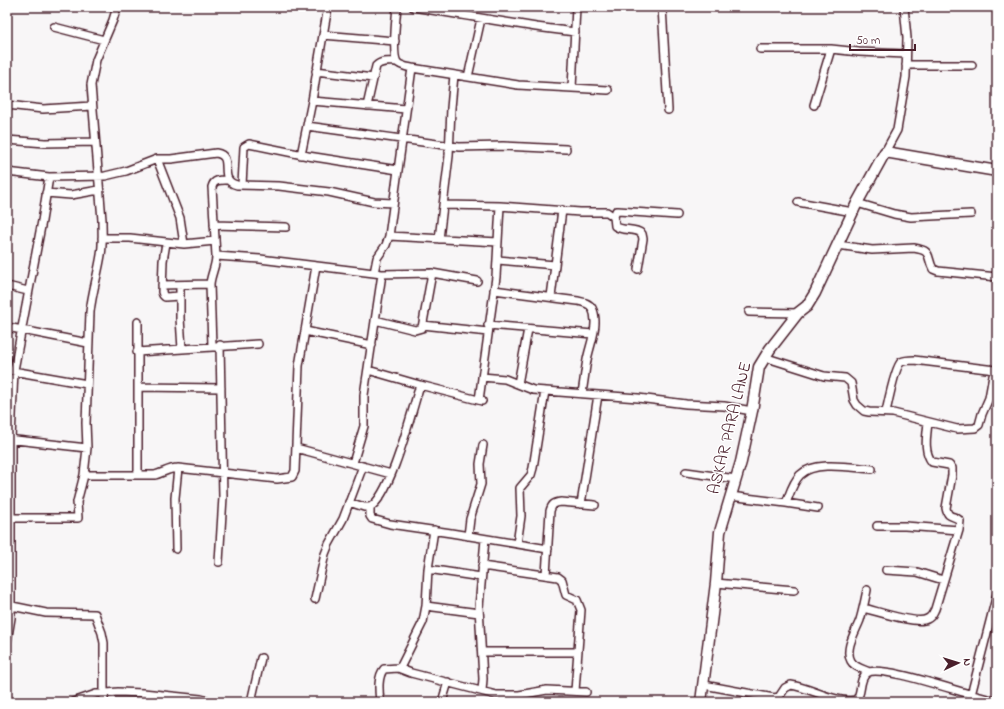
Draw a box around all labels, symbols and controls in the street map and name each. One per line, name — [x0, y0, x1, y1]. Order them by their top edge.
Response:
scale bar — [850, 26, 915, 52]
text: 50 m — [856, 32, 880, 50]
street label: ASKAR PARA LANE — [701, 359, 759, 497]
north arrow — [938, 643, 978, 683]
text: N — [959, 658, 975, 667]

